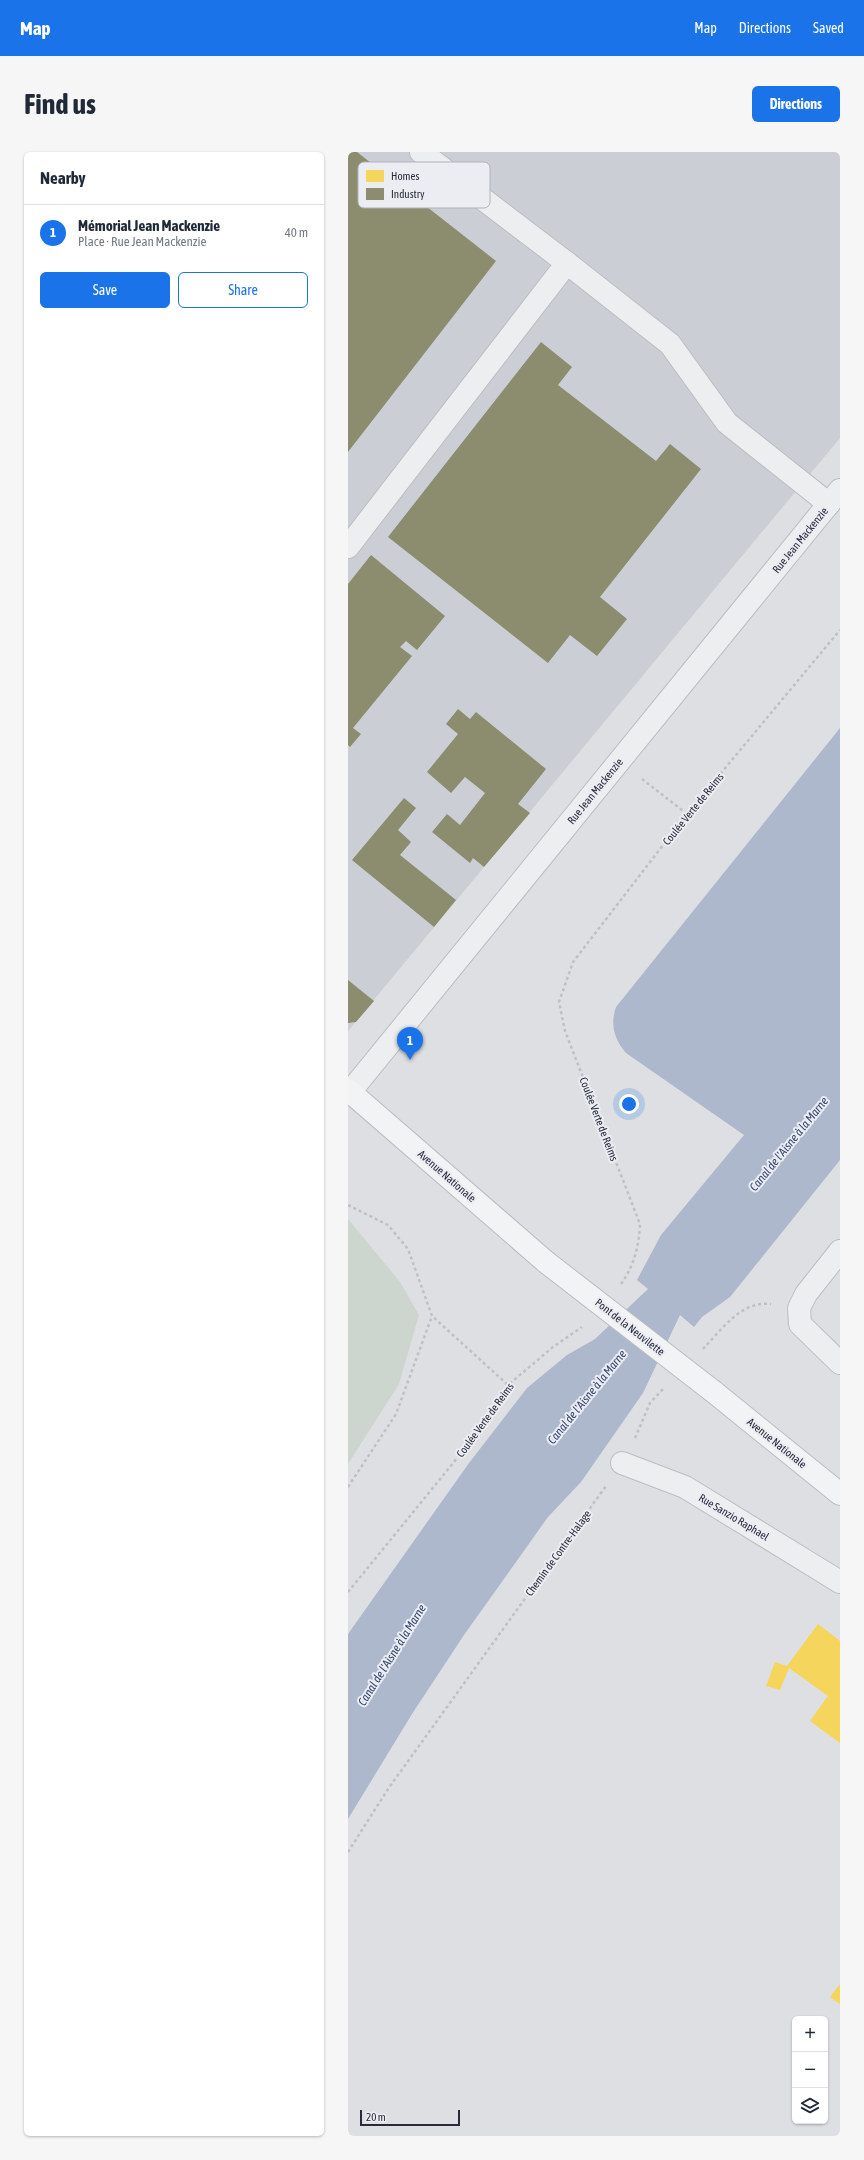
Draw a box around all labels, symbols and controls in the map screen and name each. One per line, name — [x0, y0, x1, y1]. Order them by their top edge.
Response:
text: Map — [20, 17, 51, 39]
text: Map — [694, 20, 717, 36]
text: Directions — [739, 20, 791, 36]
text: Saved — [813, 20, 844, 36]
button: Directions — [752, 86, 840, 122]
text: Find us — [24, 88, 96, 120]
legend — [358, 162, 490, 208]
text: Nearby — [40, 168, 86, 188]
text: Homes — [391, 170, 419, 182]
text: Industry — [391, 188, 425, 200]
text: Mémorial Jean Mackenzie — [78, 217, 220, 234]
text: 1 — [50, 225, 56, 240]
text: 40 m — [285, 225, 308, 240]
text: Place · Rue Jean Mackenzie — [78, 234, 206, 249]
button: Save — [40, 272, 170, 308]
button: Share — [178, 272, 308, 308]
street label: Rue Jean Mackenzie — [770, 505, 830, 575]
street label: Rue Jean Mackenzie — [565, 756, 625, 826]
street label: Coulée Verte de Reims — [660, 771, 726, 847]
pin: 1 — [397, 1027, 423, 1060]
street label: Coulée Verte de Reims — [577, 1075, 621, 1163]
your location — [619, 1094, 639, 1114]
water label: Canal de l'Aisne à la Marne — [747, 1094, 832, 1194]
street label: Avenue Nationale — [416, 1148, 478, 1204]
street label: Pont de la Neuvilette — [593, 1296, 667, 1358]
water label: Canal de l'Aisne à la Marne — [545, 1347, 630, 1447]
street label: Coulée Verte de Reims — [454, 1380, 516, 1460]
street label: Avenue Nationale — [745, 1415, 809, 1471]
street label: Rue Sanzio Raphael — [697, 1491, 771, 1543]
street label: Chemin de Contre-Halage — [523, 1508, 593, 1598]
water label: Canal de l'Aisne à la Marne — [355, 1601, 429, 1708]
map controls — [792, 2016, 828, 2124]
button: + — [792, 2016, 828, 2052]
button: − — [792, 2052, 828, 2088]
button: layers — [792, 2088, 828, 2124]
scale bar — [360, 2108, 460, 2127]
text: 20 m — [366, 2111, 386, 2123]

